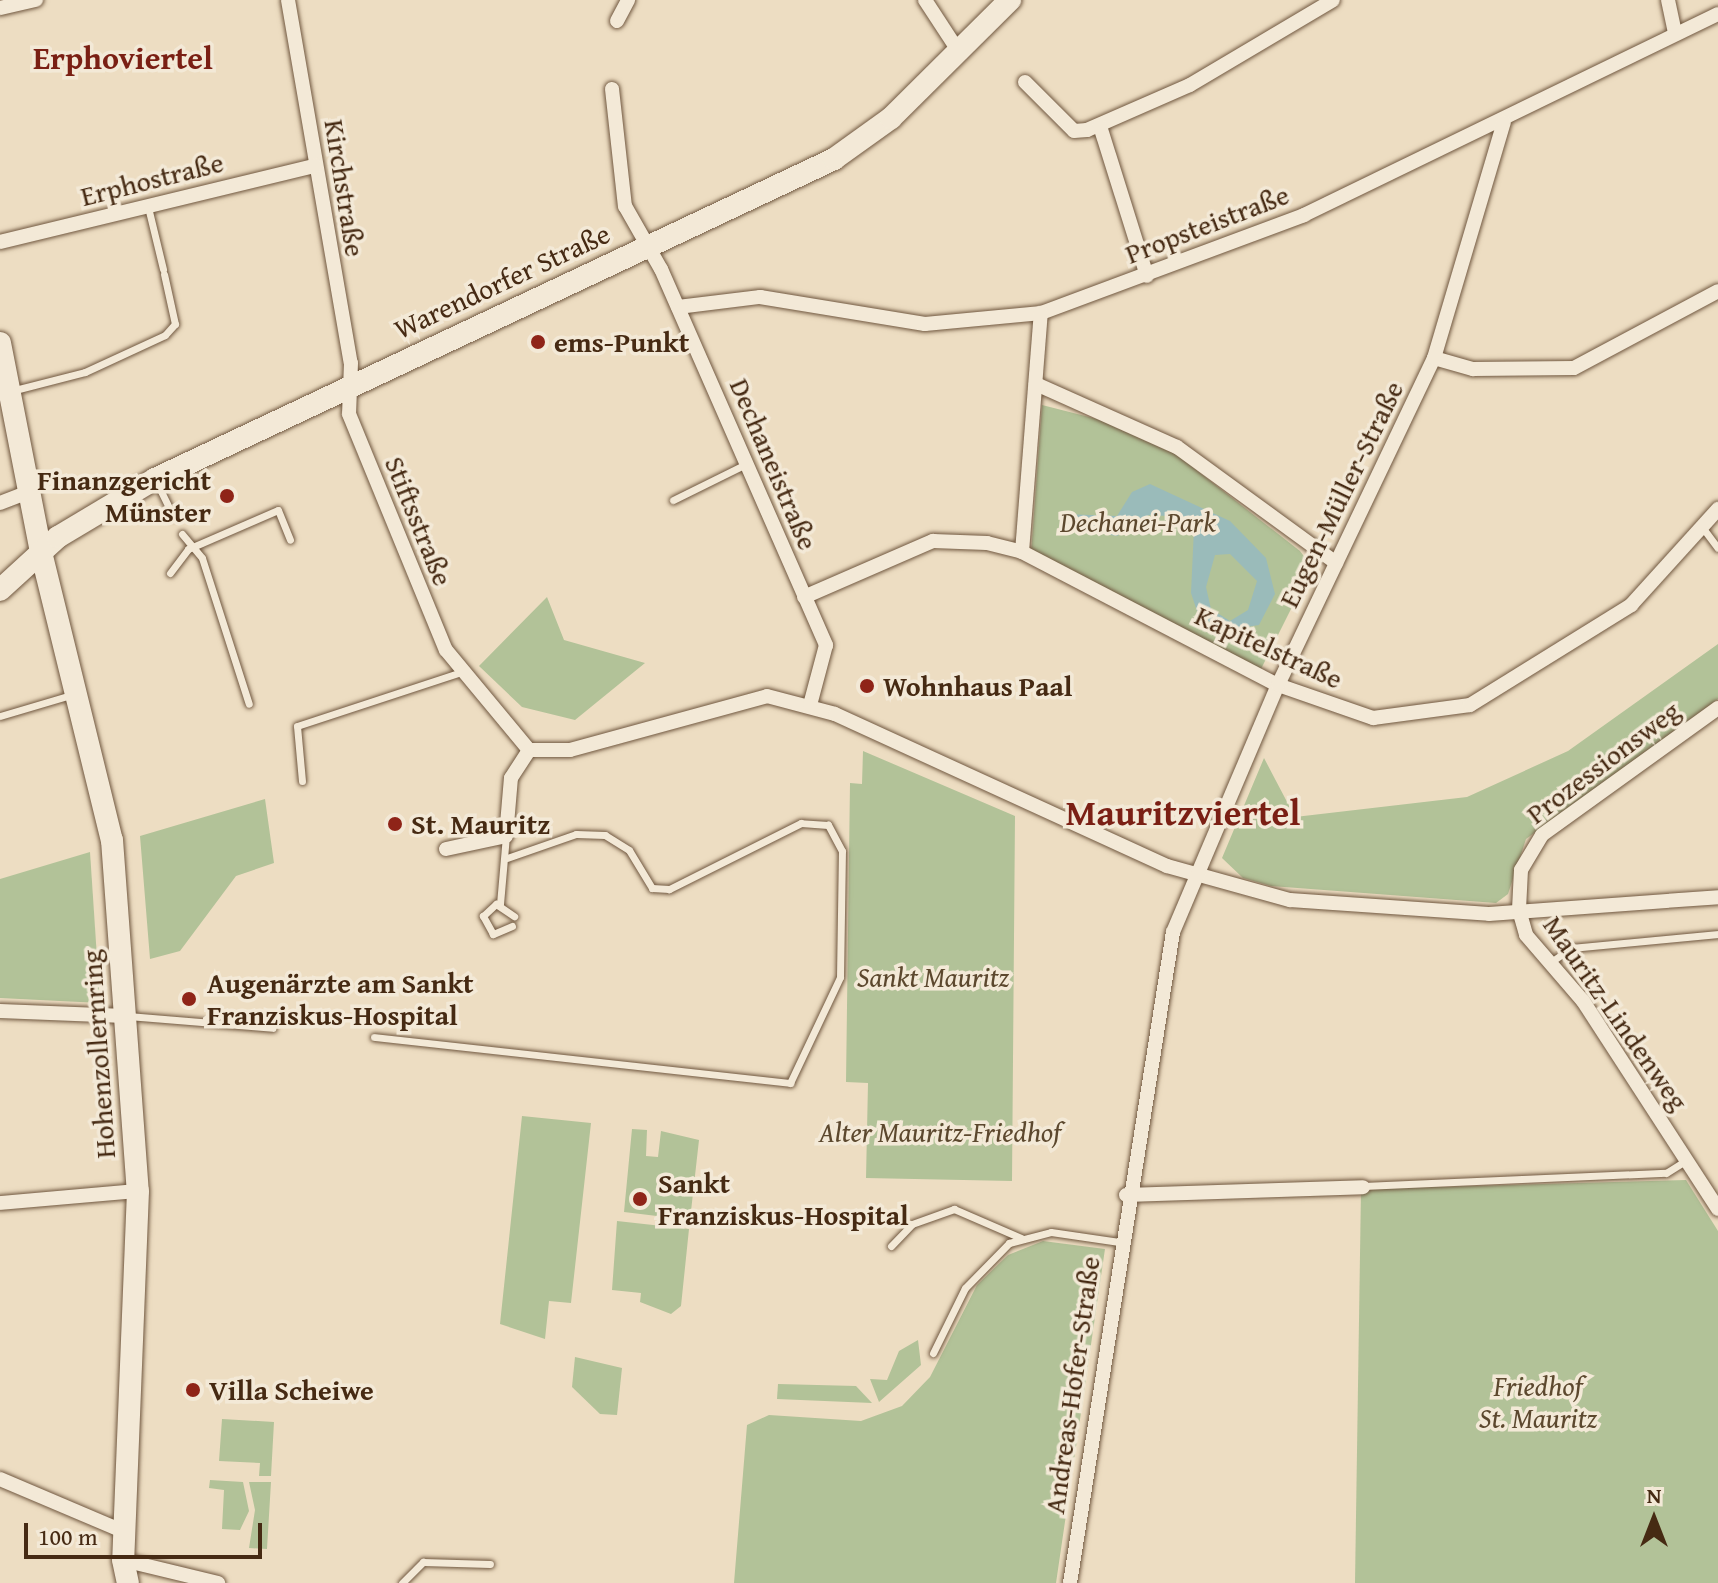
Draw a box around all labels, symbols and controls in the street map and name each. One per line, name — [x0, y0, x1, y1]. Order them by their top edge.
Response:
district label: Erphoviertel — [33, 39, 213, 77]
street label: Kirchstraße — [318, 117, 372, 259]
street label: Erphostraße — [77, 145, 227, 213]
street label: Propsteistraße — [1120, 177, 1294, 271]
street label: Warendorfer Straße — [389, 216, 615, 346]
place label: ems-Punkt — [554, 325, 689, 359]
marker: ems-Punkt — [529, 333, 547, 351]
street label: Dechaneistraße — [723, 373, 825, 555]
street label: Eugen-Müller-Straße — [1272, 375, 1410, 613]
street label: Stiftsstraße — [378, 451, 460, 591]
place label: Finanzgericht Münster — [37, 463, 211, 529]
marker: Finanzgericht Münster — [218, 487, 236, 505]
park label: Dechanei-Park — [1060, 505, 1216, 539]
street label: Kapitelstraße — [1190, 598, 1348, 696]
place label: Wohnhaus Paal — [883, 669, 1073, 703]
marker: Wohnhaus Paal — [858, 677, 876, 695]
street label: Prozessionsweg — [1520, 693, 1686, 831]
district label: Mauritzviertel — [1066, 790, 1300, 834]
place label: St. Mauritz — [411, 807, 550, 841]
marker: St. Mauritz — [386, 815, 404, 833]
street label: Mauritz-Lindenweg — [1536, 909, 1696, 1117]
street label: Hohenzollernring — [74, 948, 122, 1160]
park label: Sankt Mauritz — [857, 960, 1009, 994]
place label: Augenärzte am Sankt Franziskus-Hospital — [207, 966, 474, 1032]
marker: Augenärzte am Sankt Franziskus-Hospital — [178, 988, 200, 1010]
park label: Alter Mauritz-Friedhof — [819, 1115, 1061, 1149]
place label: Sankt Franziskus-Hospital — [658, 1166, 909, 1232]
marker: Sankt Franziskus-Hospital — [629, 1188, 651, 1210]
street label: Andreas-Hofer-Straße — [1037, 1254, 1107, 1516]
park label: Friedhof St. Mauritz — [1479, 1369, 1597, 1435]
place label: Villa Scheiwe — [209, 1373, 374, 1407]
marker: Villa Scheiwe — [184, 1381, 202, 1399]
north arrow — [1614, 1479, 1694, 1559]
text: N — [1647, 1479, 1661, 1511]
scale bar — [28, 1507, 266, 1557]
text: 100 m — [38, 1519, 98, 1554]

